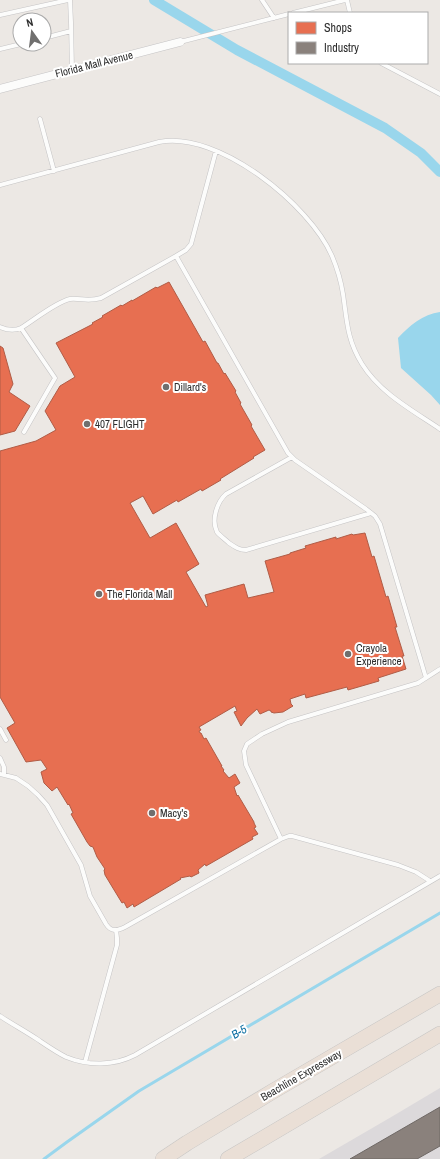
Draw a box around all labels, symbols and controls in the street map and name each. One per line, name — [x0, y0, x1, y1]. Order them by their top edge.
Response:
north arrow — [12, 12, 52, 52]
legend — [288, 12, 428, 64]
text: N — [25, 15, 34, 30]
text: Shops — [324, 20, 352, 36]
text: Industry — [324, 40, 359, 56]
street label: Florida Mall Avenue — [54, 48, 134, 80]
place label: Dillard's — [174, 380, 207, 394]
marker: Dillard's — [161, 382, 171, 392]
place label: 407 FLIGHT — [95, 417, 145, 431]
marker: 407 FLIGHT — [82, 419, 92, 429]
place label: The Florida Mall — [107, 587, 172, 601]
marker: The Florida Mall — [94, 589, 104, 599]
place label: Crayola Experience — [356, 641, 402, 668]
marker: Crayola Experience — [343, 649, 353, 659]
place label: Macy's — [160, 806, 188, 820]
marker: Macy's — [147, 808, 157, 818]
water label: B-5 — [228, 1021, 250, 1043]
street label: Beachline Expressway — [258, 1046, 344, 1104]

